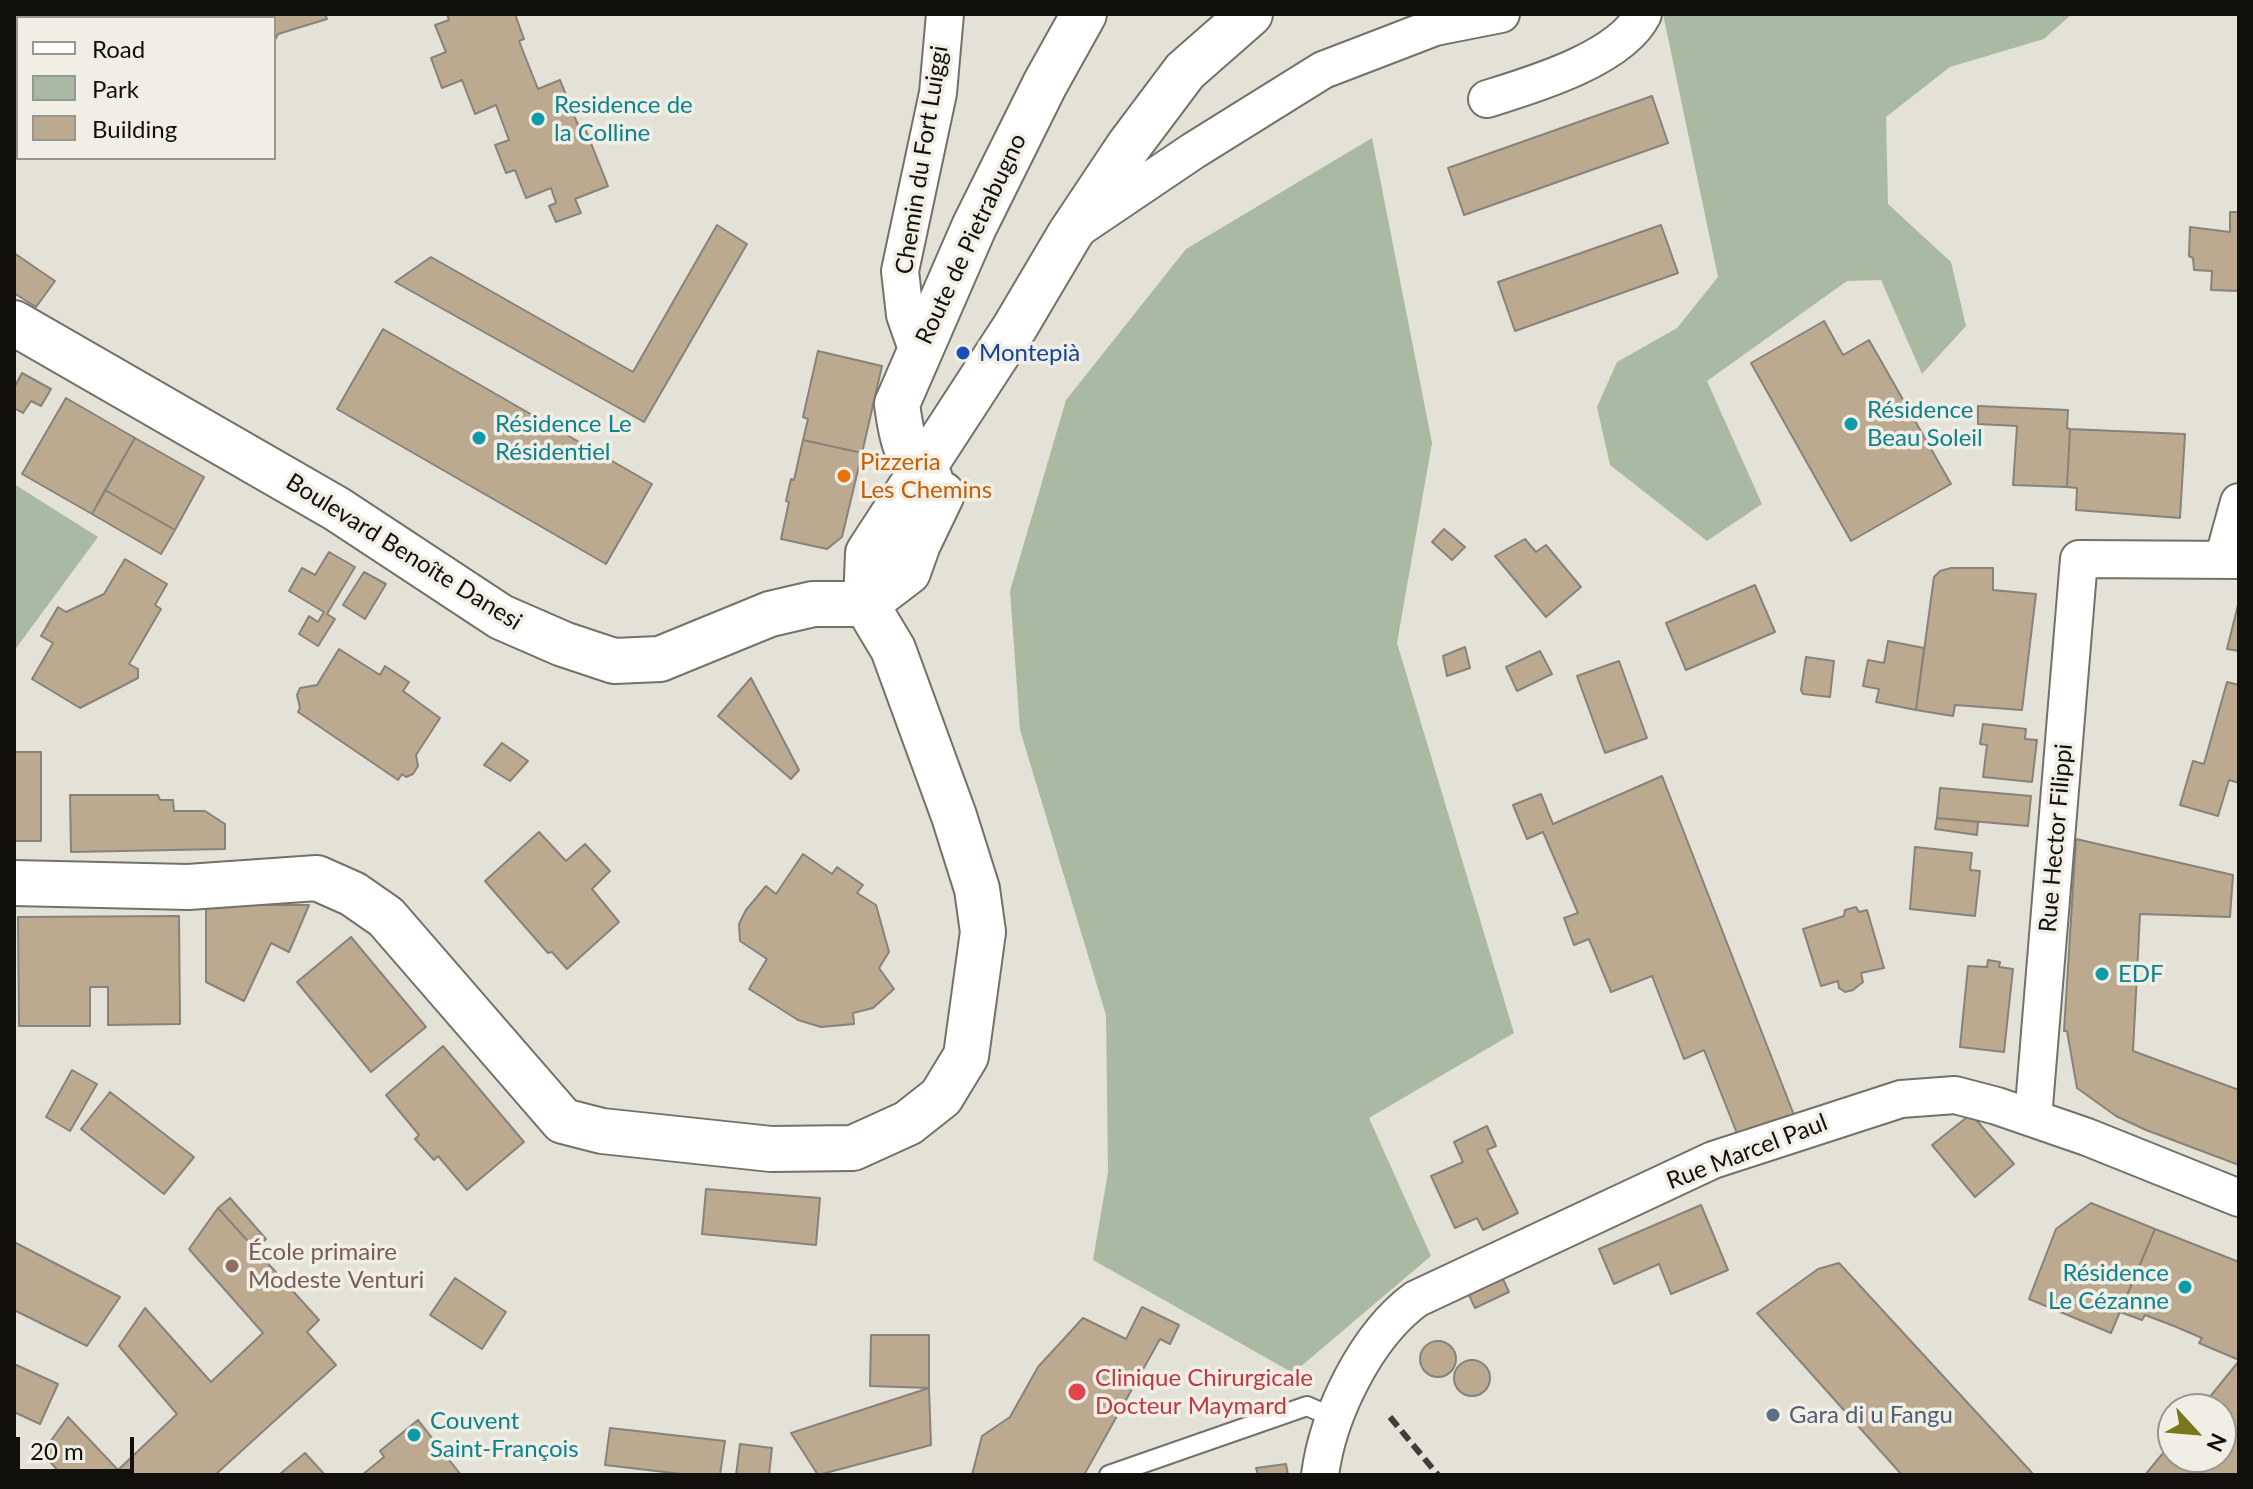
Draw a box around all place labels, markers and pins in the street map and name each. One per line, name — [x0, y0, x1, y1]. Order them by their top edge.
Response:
place label: Residence de la Colline — [554, 91, 693, 147]
marker: Residence de la Colline — [529, 110, 547, 128]
place label: Montepià — [979, 339, 1080, 367]
marker: Montepià — [954, 344, 972, 362]
place label: Résidence Beau Soleil — [1867, 396, 1983, 452]
place label: Résidence Le Résidentiel — [495, 410, 632, 466]
marker: Résidence Beau Soleil — [1842, 415, 1860, 433]
marker: Résidence Le Résidentiel — [470, 429, 488, 447]
place label: Pizzeria Les Chemins — [860, 448, 992, 504]
marker: Pizzeria Les Chemins — [835, 467, 853, 485]
place label: EDF — [2118, 960, 2164, 988]
marker: EDF — [2093, 965, 2111, 983]
place label: École primaire Modeste Venturi — [248, 1238, 424, 1294]
marker: École primaire Modeste Venturi — [223, 1257, 241, 1275]
place label: Résidence Le Cézanne — [2048, 1259, 2169, 1315]
marker: Résidence Le Cézanne — [2176, 1278, 2194, 1296]
place label: Clinique Chirurgicale Docteur Maymard — [1095, 1364, 1313, 1420]
marker: Clinique Chirurgicale Docteur Maymard — [1066, 1381, 1088, 1403]
place label: Gara di u Fangu — [1789, 1401, 1953, 1429]
marker: Gara di u Fangu — [1764, 1406, 1782, 1424]
place label: Couvent Saint-François — [430, 1407, 579, 1463]
marker: Couvent Saint-François — [405, 1426, 423, 1444]

